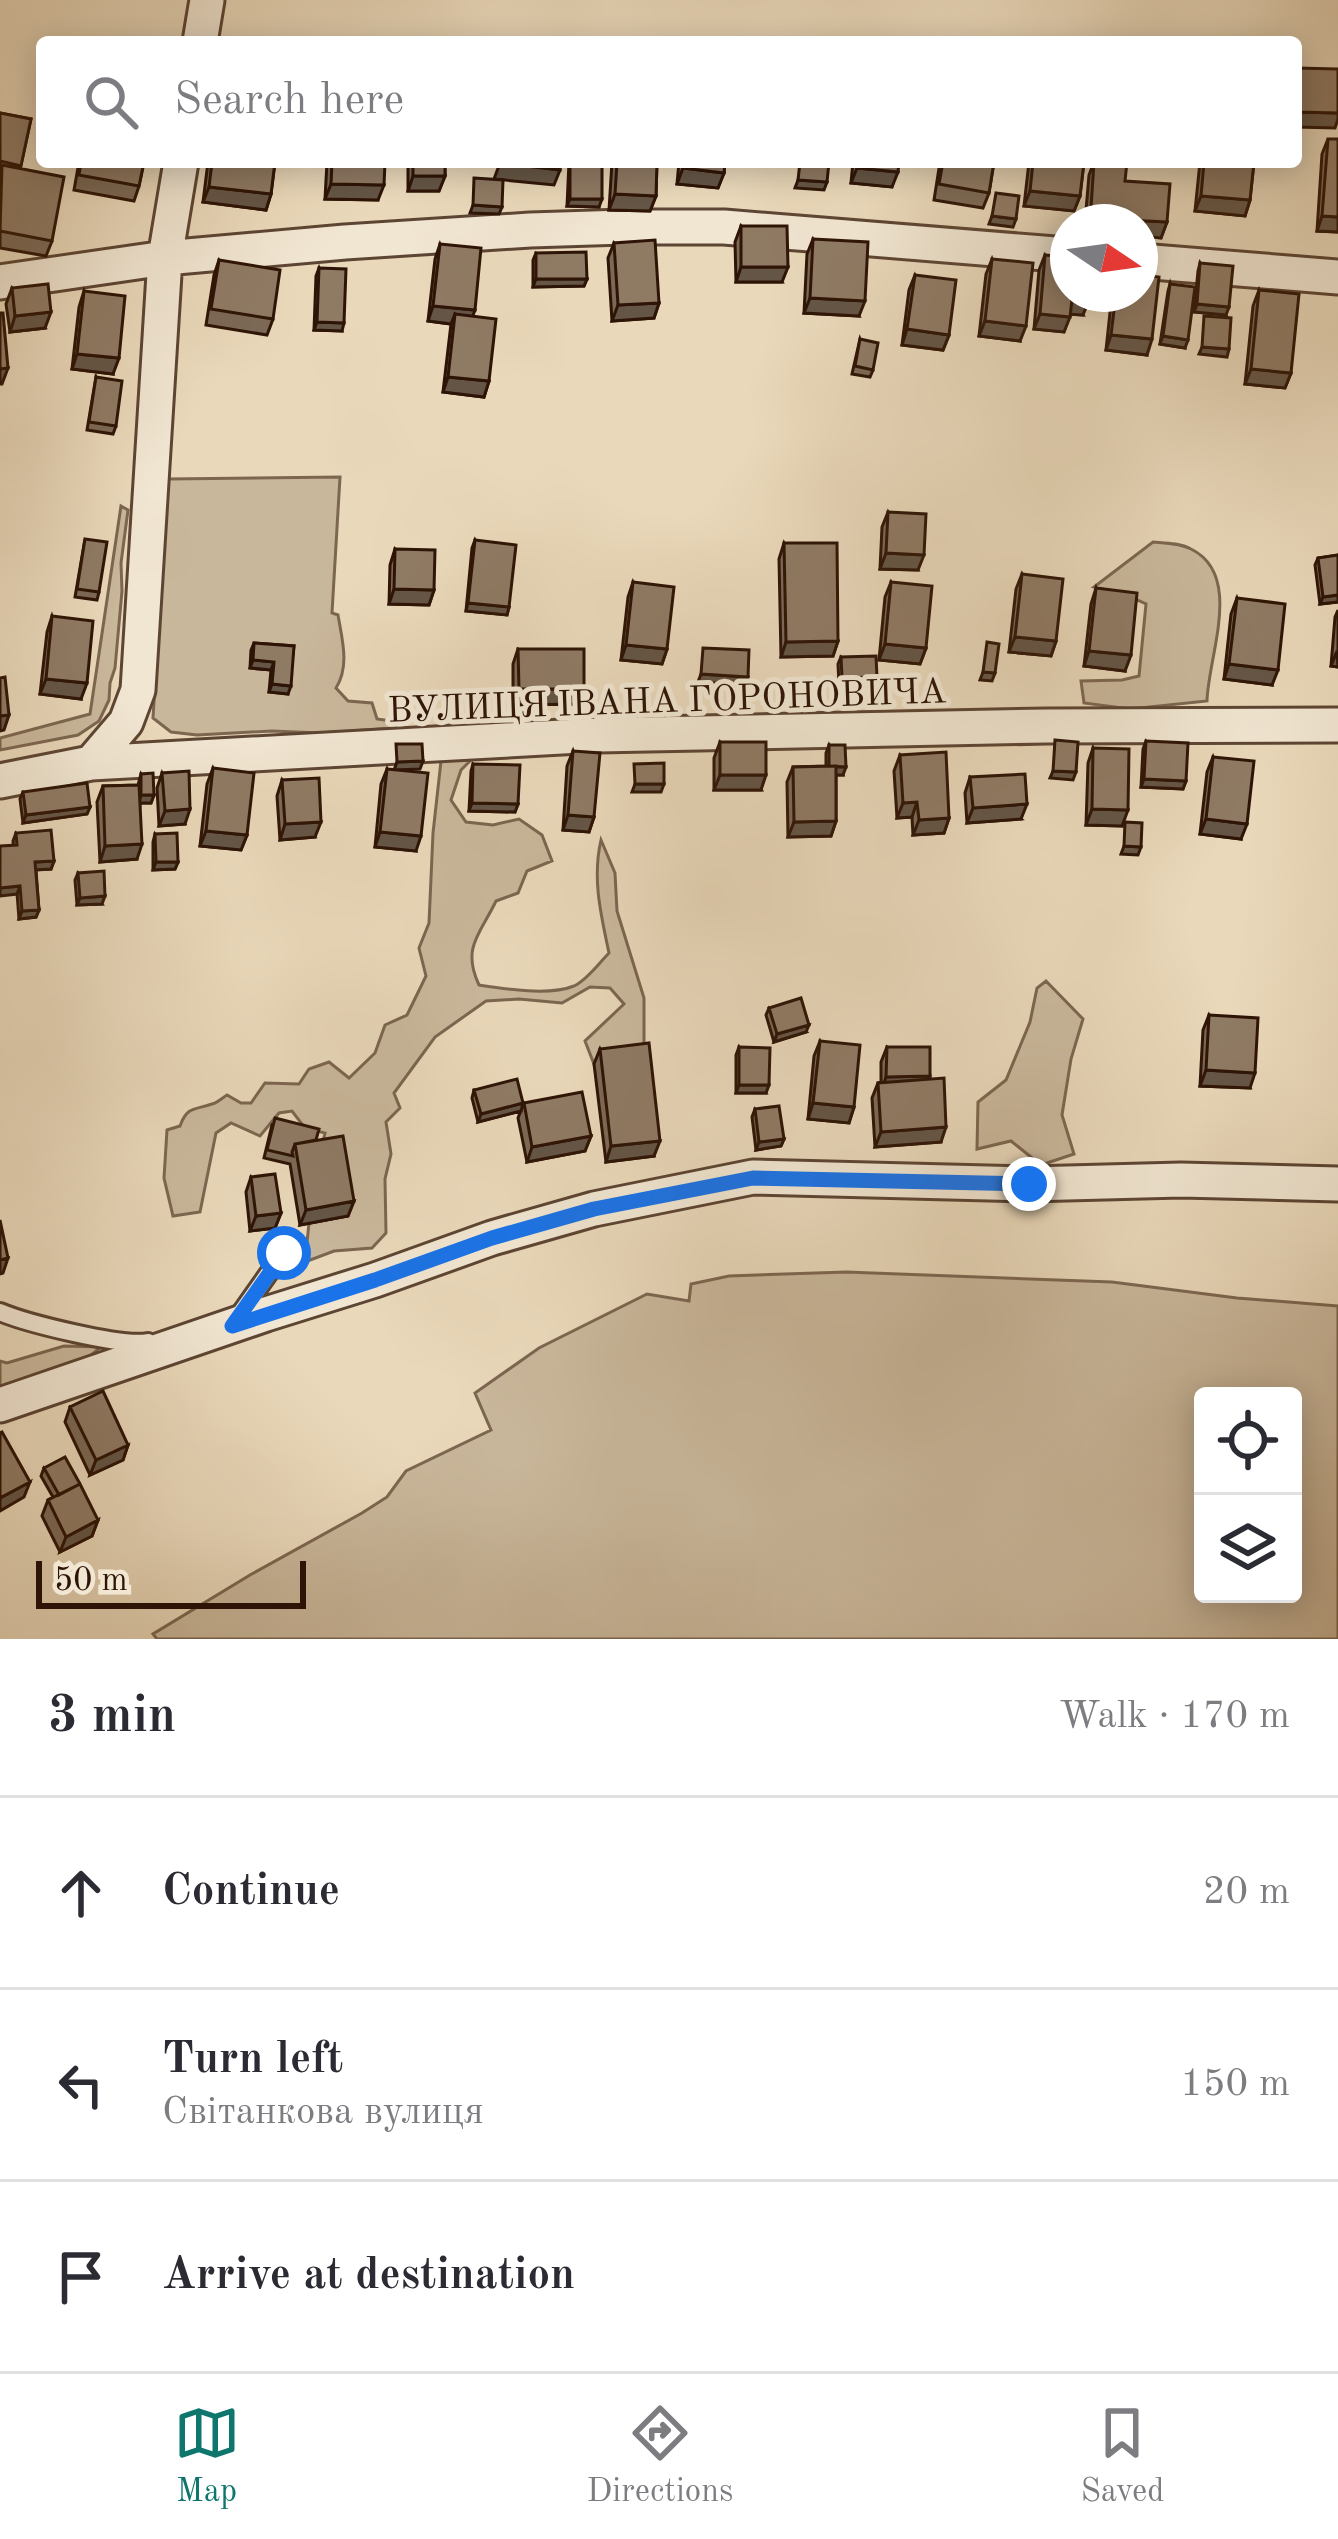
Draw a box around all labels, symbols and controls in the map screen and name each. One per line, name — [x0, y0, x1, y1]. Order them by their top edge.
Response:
search box — [36, 36, 1302, 168]
icon: search — [78, 69, 144, 135]
text: Search here — [174, 79, 404, 124]
north arrow — [1050, 204, 1158, 312]
street label: ВУЛИЦЯ ІВАНА ГОРОНОВИЧА — [387, 675, 947, 731]
route end — [1002, 1157, 1056, 1211]
route start — [257, 1226, 311, 1280]
map controls — [1194, 1387, 1302, 1603]
button: locate — [1194, 1387, 1302, 1495]
button: layers — [1194, 1495, 1302, 1603]
scale bar — [36, 1555, 306, 1608]
text: 50 m — [54, 1565, 128, 1598]
text: 3 min — [48, 1692, 176, 1743]
text: Walk · 170 m — [1059, 1697, 1290, 1736]
icon: ahead — [48, 1860, 114, 1926]
text: Continue — [162, 1870, 340, 1915]
text: 20 m — [1203, 1873, 1290, 1912]
text: Turn left — [162, 2038, 343, 2083]
icon: left — [48, 2052, 114, 2118]
text: 150 m — [1180, 2065, 1290, 2104]
text: Світанкова вулиця — [162, 2093, 484, 2132]
icon: arrive — [48, 2244, 114, 2310]
text: Arrive at destination — [162, 2254, 575, 2299]
tab: Map — [174, 2400, 240, 2513]
tab: Directions — [587, 2400, 733, 2513]
tab: Saved — [1080, 2400, 1164, 2513]

